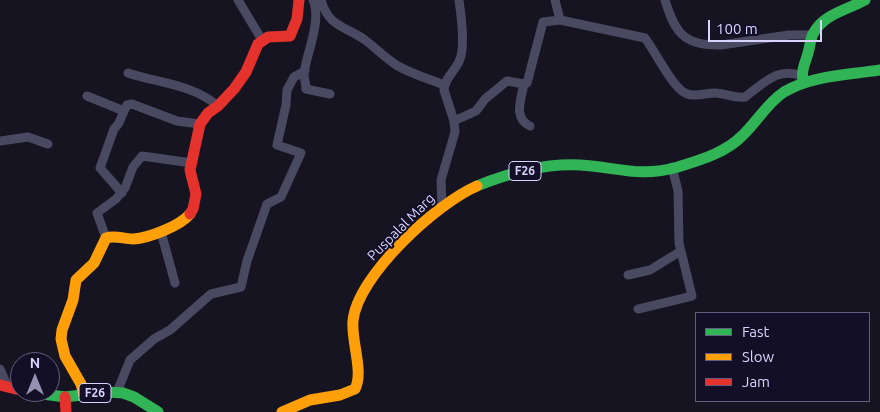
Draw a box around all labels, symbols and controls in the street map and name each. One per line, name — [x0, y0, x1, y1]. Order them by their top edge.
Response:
scale bar — [710, 10, 824, 42]
text: 100 m — [716, 20, 758, 37]
road number: F26 — [509, 162, 541, 180]
street label: Puspalal Marg — [364, 190, 438, 264]
legend — [695, 312, 870, 402]
text: Fast — [742, 323, 769, 340]
text: Slow — [742, 348, 774, 365]
north arrow — [10, 352, 60, 402]
text: N — [30, 355, 40, 371]
text: Jam — [742, 373, 770, 390]
road number: F26 — [79, 383, 111, 402]

